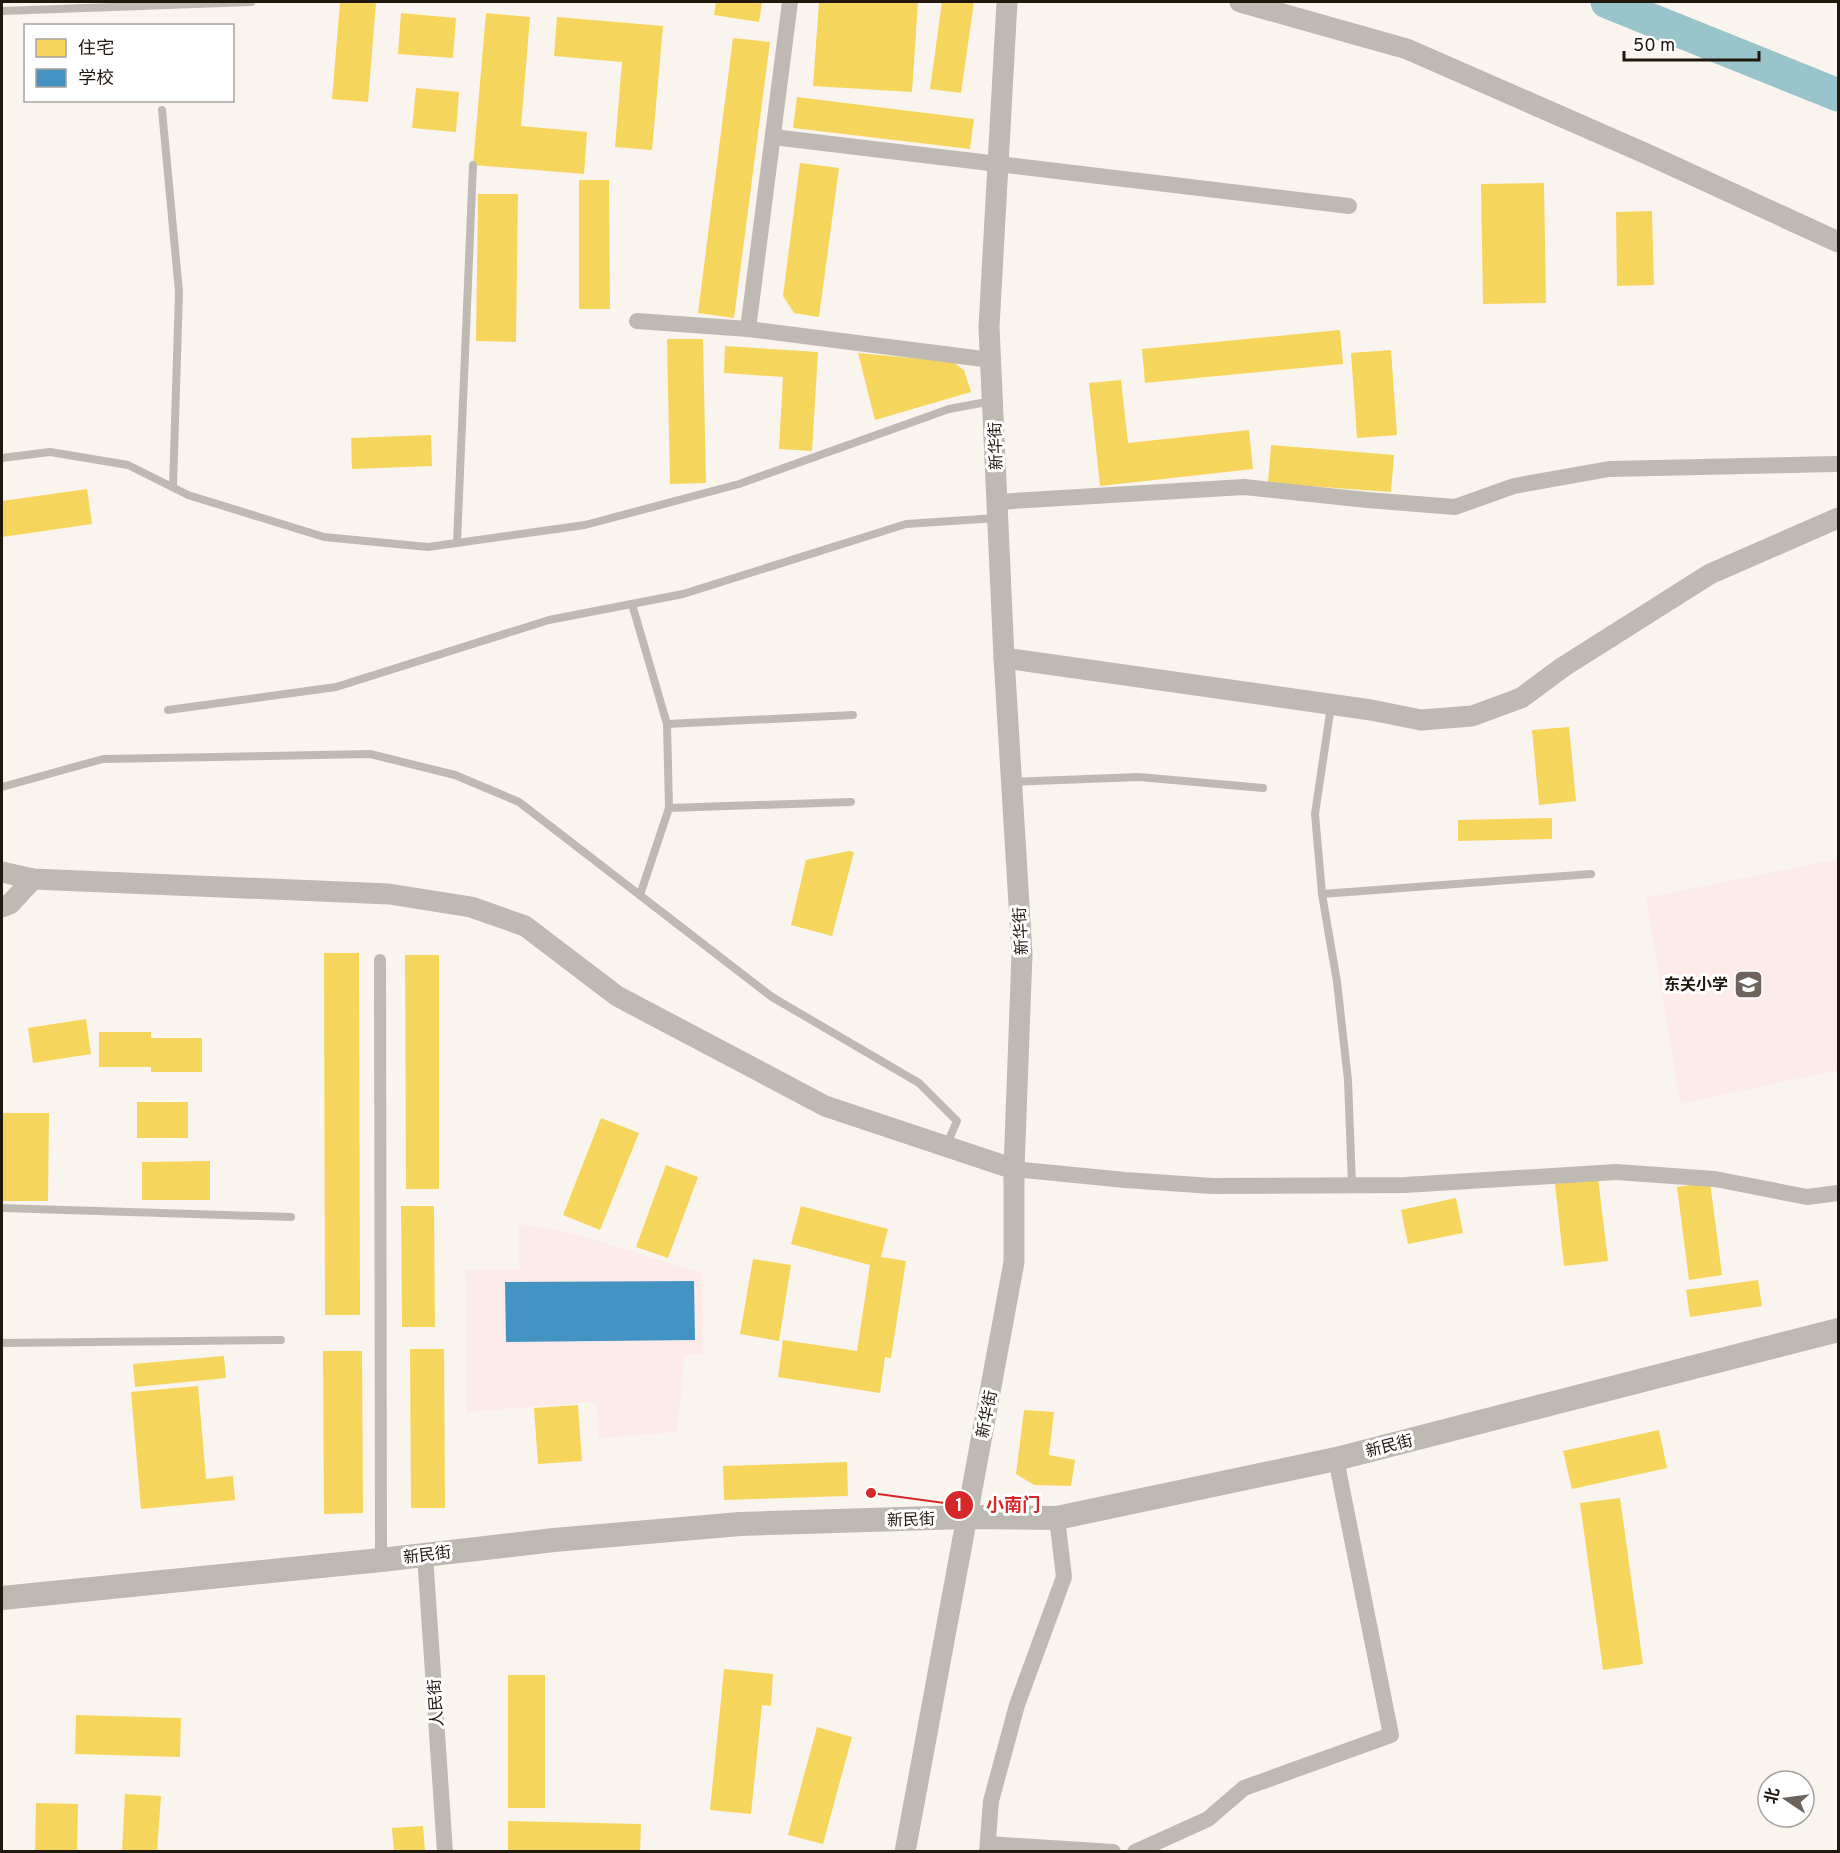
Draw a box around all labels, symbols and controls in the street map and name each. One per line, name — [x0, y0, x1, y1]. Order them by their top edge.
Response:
legend — [24, 24, 234, 102]
scale bar — [1624, 24, 1759, 62]
text: 50 m — [1633, 35, 1675, 58]
text: 住宅 — [78, 38, 114, 61]
text: 学校 — [78, 68, 114, 91]
street label: 新华街 — [986, 422, 1008, 470]
street label: 新华街 — [1011, 906, 1033, 955]
school or university icon: 东关小学 — [1733, 968, 1765, 1000]
place label: 东关小学 — [1664, 976, 1728, 996]
street label: 新华街 — [974, 1389, 1002, 1440]
street label: 新民街 — [1364, 1431, 1415, 1462]
callout: 小南门 — [944, 1487, 1052, 1523]
text: 1 — [955, 1495, 963, 1518]
text: 小南门 — [986, 1495, 1040, 1518]
street label: 新民街 — [887, 1510, 935, 1532]
street label: 新民街 — [402, 1543, 452, 1569]
street label: 人民街 — [425, 1678, 449, 1728]
north arrow — [1756, 1769, 1816, 1829]
text: 北 — [1762, 1786, 1785, 1806]

